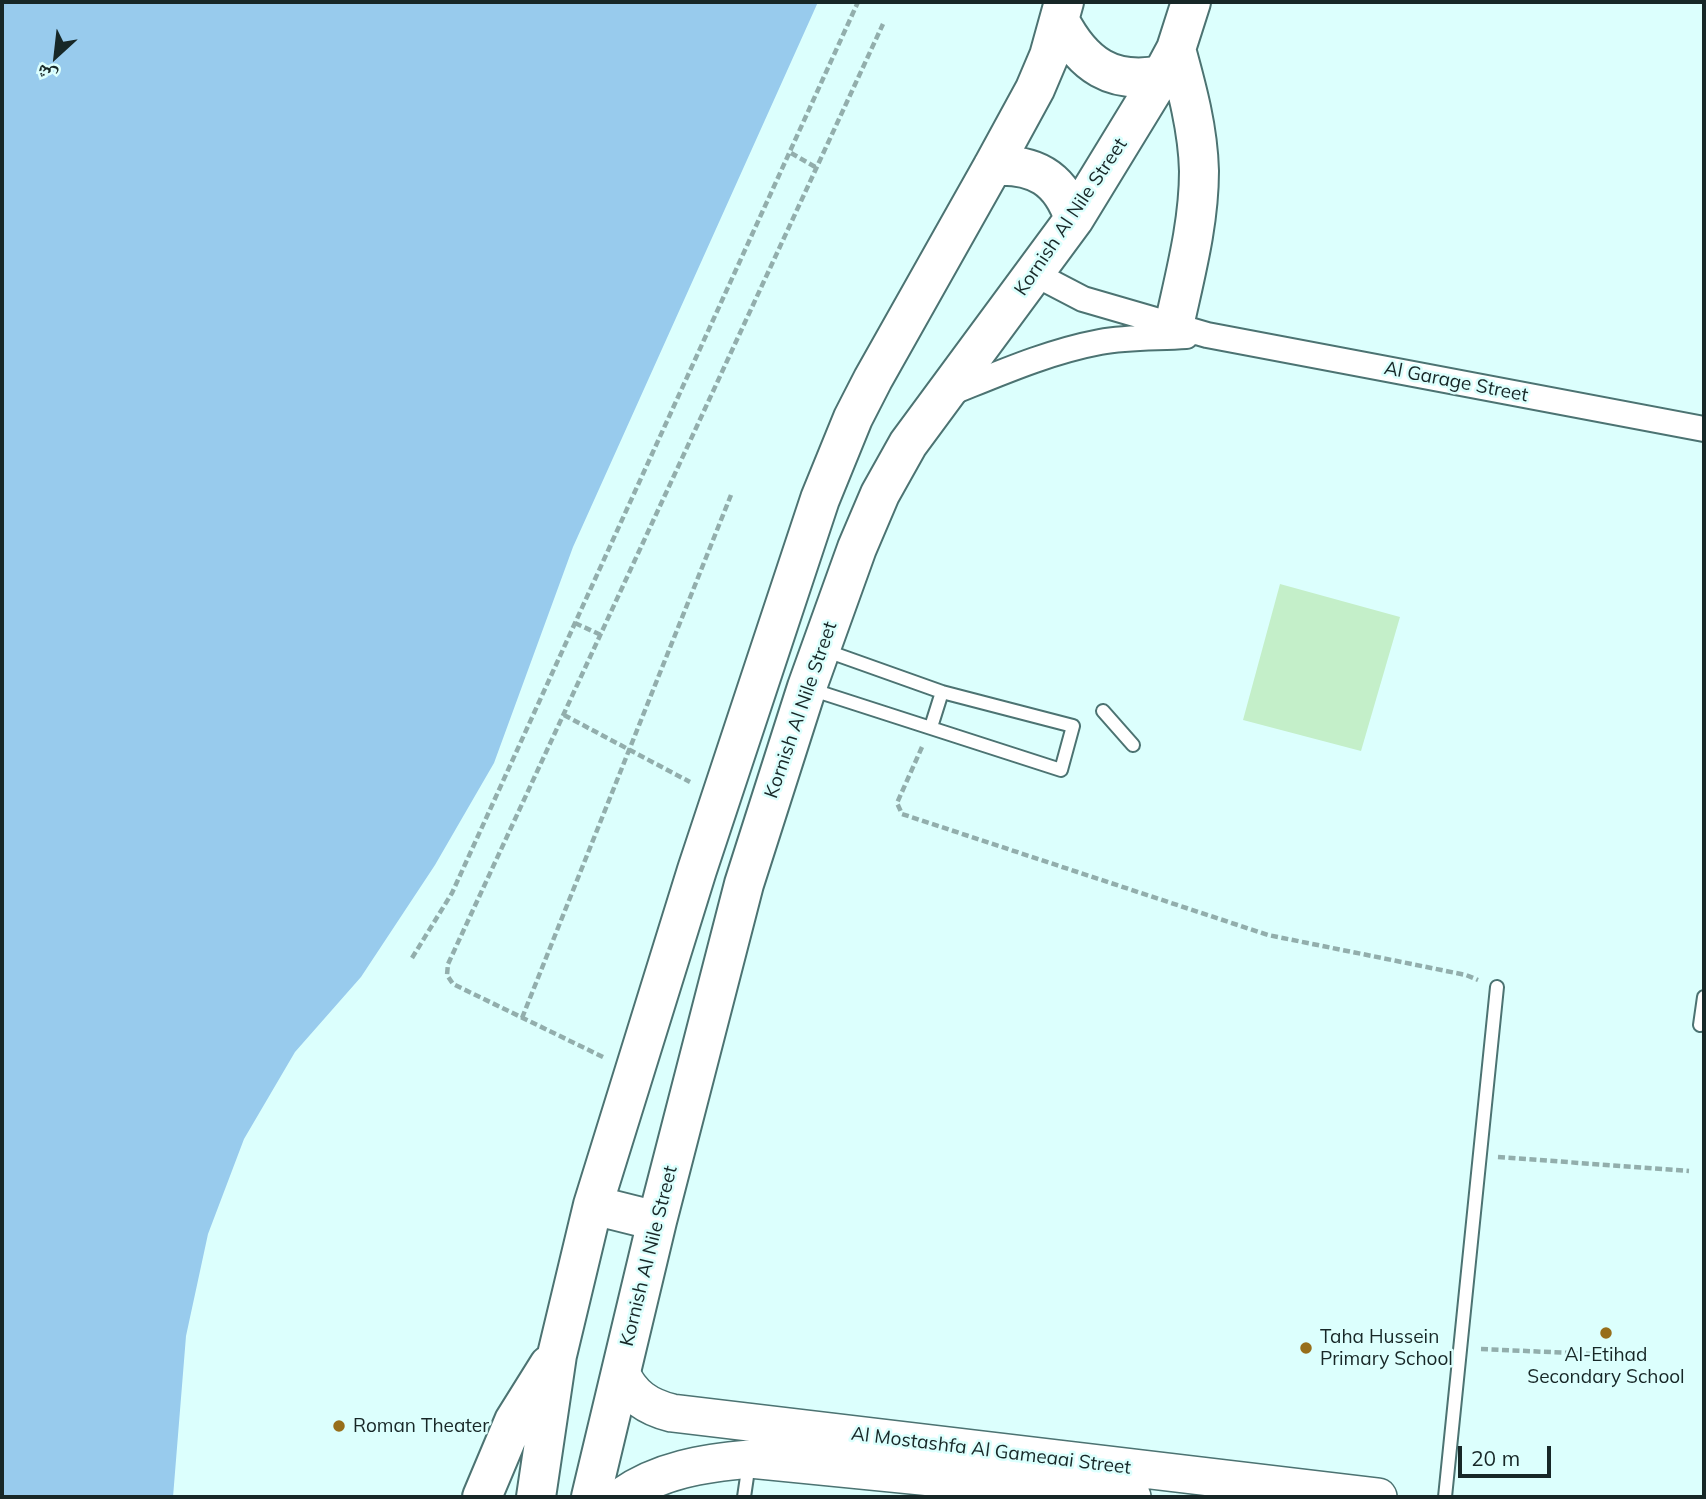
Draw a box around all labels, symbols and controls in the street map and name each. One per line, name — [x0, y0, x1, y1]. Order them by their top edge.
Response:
north arrow — [21, 21, 91, 91]
text: ش — [32, 59, 61, 90]
street label: Kornish Al Nile Street — [1010, 134, 1132, 300]
street label: Al Garage Street — [1382, 357, 1530, 407]
street label: Kornish Al Nile Street — [760, 619, 842, 801]
street label: Kornish Al Nile Street — [616, 1163, 682, 1349]
marker: Al-Etihad Secondary School — [1598, 1325, 1614, 1341]
place label: Taha Hussein Primary School — [1320, 1326, 1453, 1370]
marker: Taha Hussein Primary School — [1298, 1340, 1314, 1356]
place label: Al-Etihad Secondary School — [1527, 1344, 1685, 1388]
place label: Roman Theater — [353, 1415, 489, 1437]
marker: Roman Theater — [331, 1418, 347, 1434]
street label: Al Mostashfa Al Gameaai Street — [850, 1423, 1132, 1479]
scale bar — [1461, 1432, 1554, 1476]
text: 20 m — [1471, 1445, 1520, 1471]

